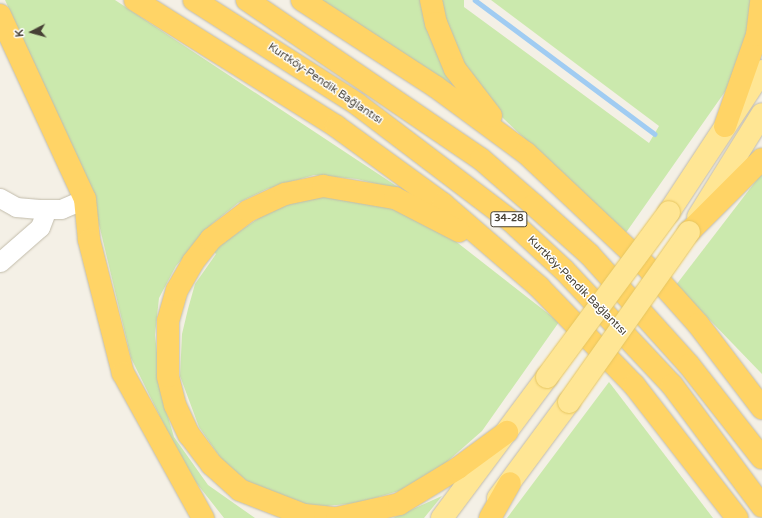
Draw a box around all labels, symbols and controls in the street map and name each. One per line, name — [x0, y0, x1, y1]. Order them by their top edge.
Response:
north arrow — [12, 12, 52, 52]
text: K — [13, 29, 26, 38]
street label: Kurtköy-Pendik Bağlantısı — [265, 41, 385, 127]
road number: 34-28 — [490, 211, 528, 227]
street label: Kurtköy-Pendik Bağlantısı — [525, 234, 629, 338]

